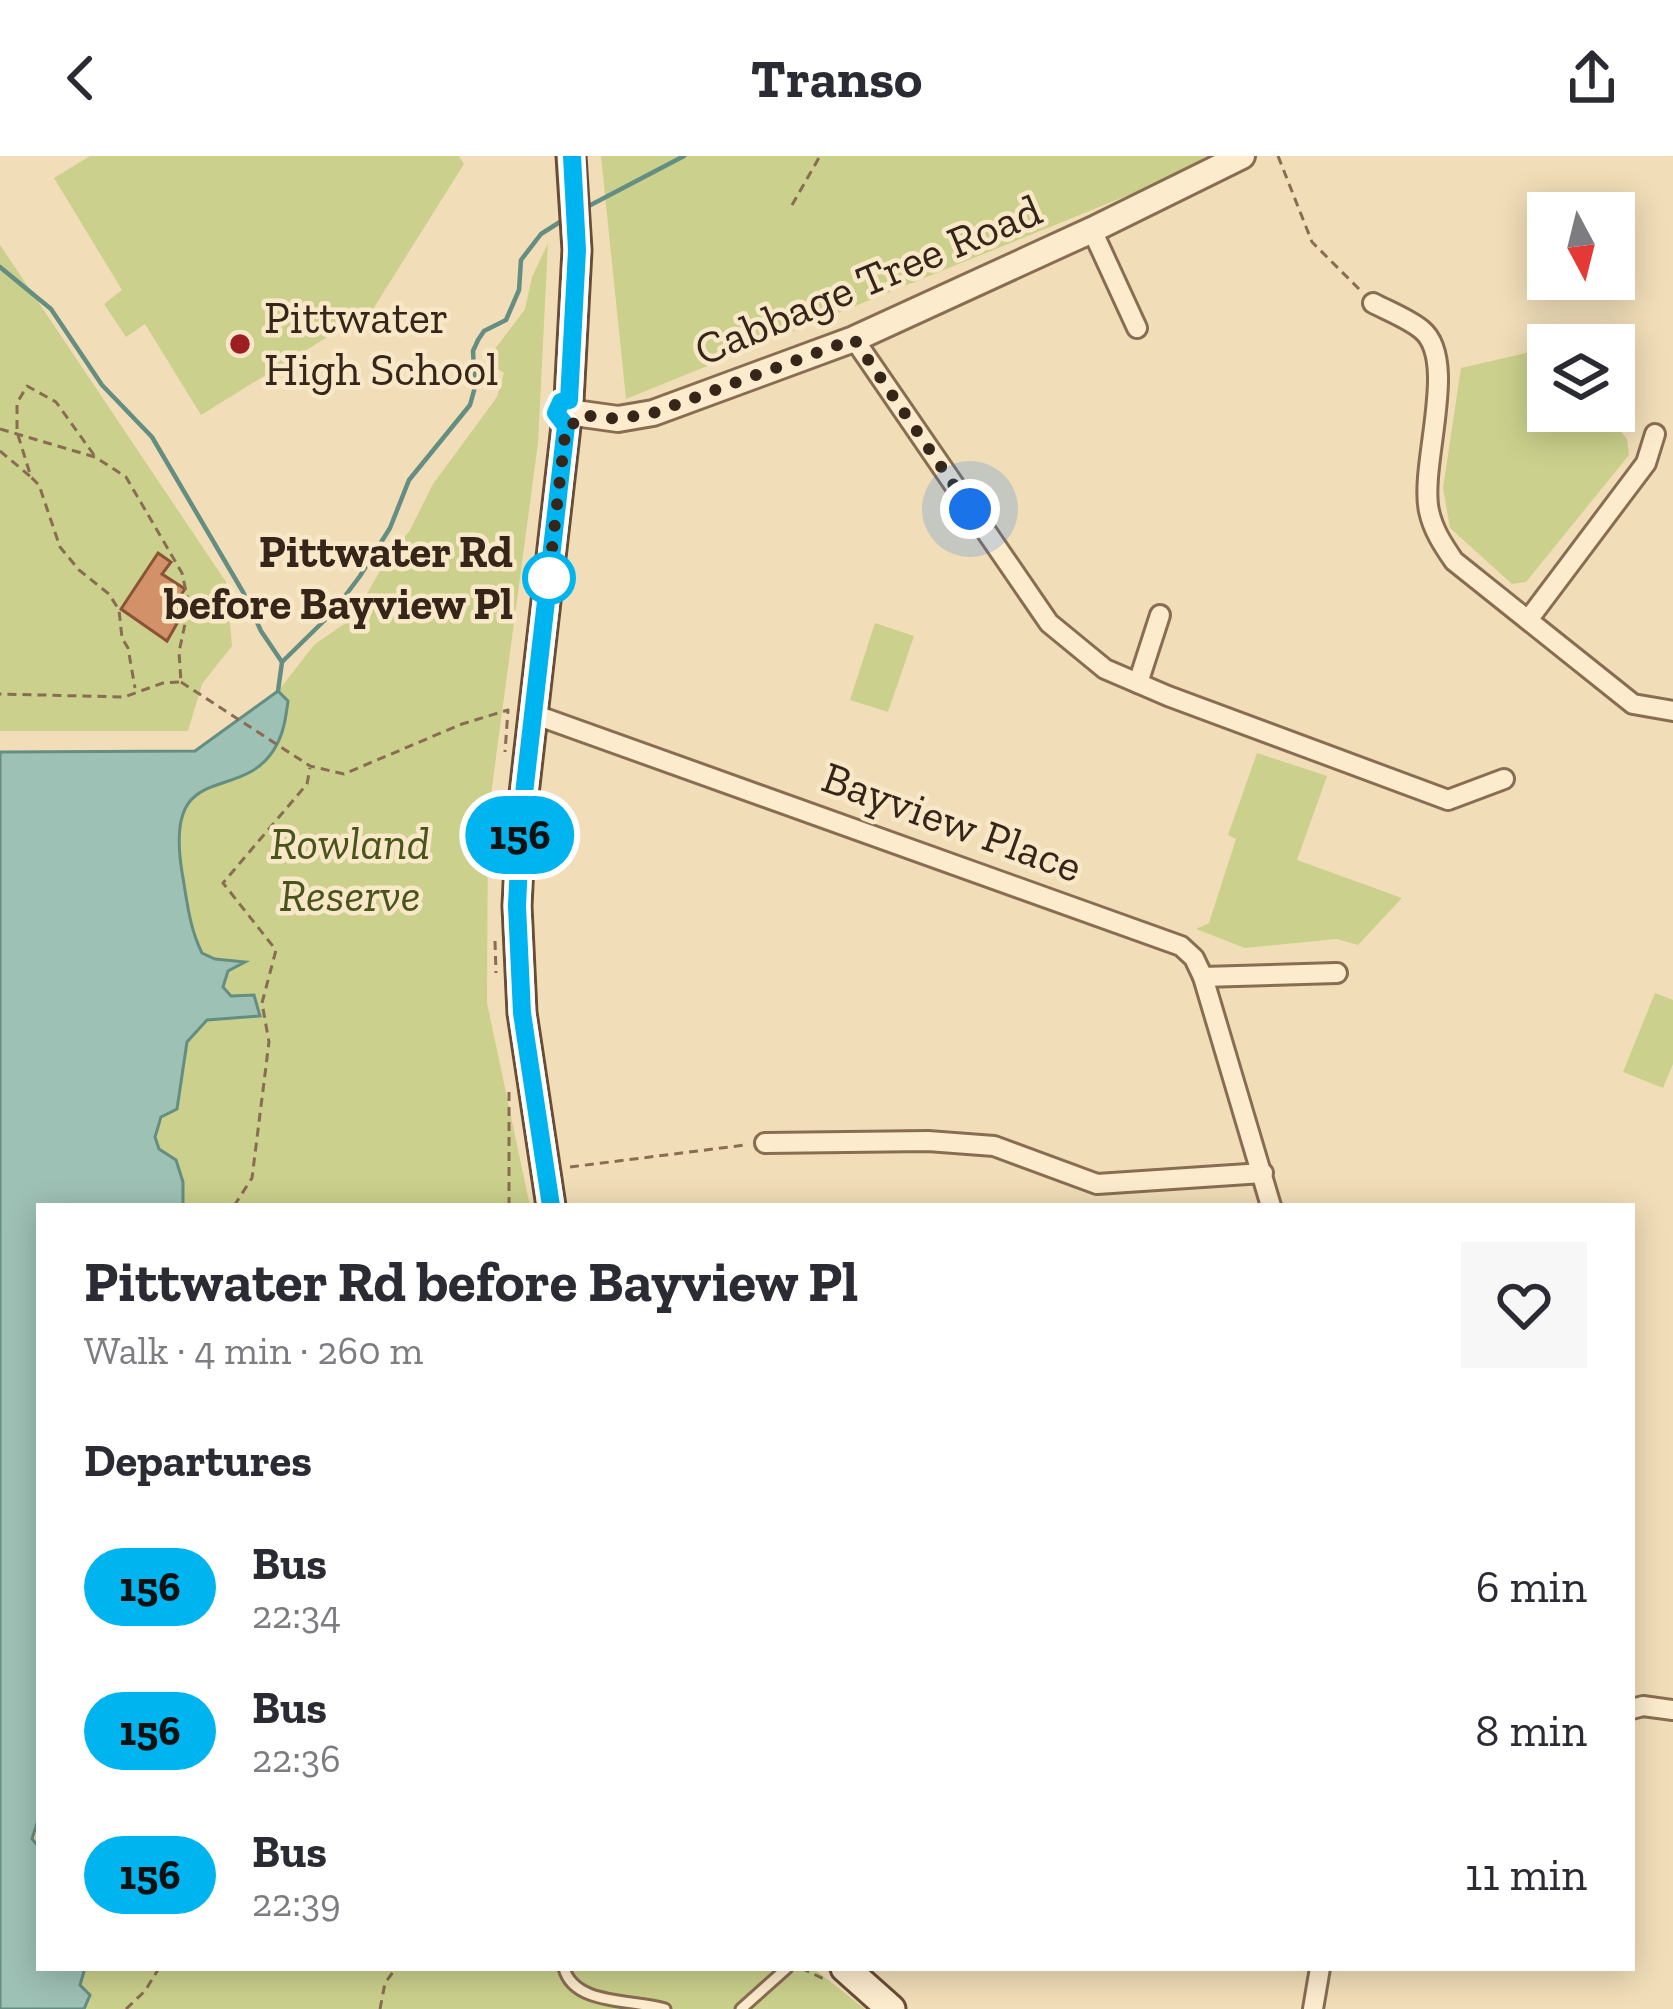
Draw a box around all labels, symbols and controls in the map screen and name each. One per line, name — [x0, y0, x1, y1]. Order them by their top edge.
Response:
icon: back — [48, 45, 114, 111]
icon: share — [1559, 45, 1625, 111]
text: Transo — [751, 46, 922, 111]
street label: Cabbage Tree Road — [687, 183, 1050, 377]
north arrow — [1527, 192, 1635, 300]
map controls — [1527, 192, 1635, 432]
place label: Pittwater High School — [264, 291, 498, 397]
button: layers — [1527, 324, 1635, 432]
marker: Pittwater High School — [227, 331, 253, 357]
your location — [940, 479, 1000, 539]
place label: Pittwater Rd before Bayview Pl — [163, 525, 513, 631]
marker: Pittwater Rd before Bayview Pl — [524, 553, 574, 603]
street label: Bayview Place — [815, 750, 1089, 894]
line badge: 156 — [451, 796, 589, 874]
text: 156 — [489, 809, 551, 860]
park label: Rowland Reserve — [270, 817, 430, 923]
button: heart — [1461, 1242, 1587, 1368]
text: Pittwater Rd before Bayview Pl — [84, 1247, 858, 1316]
text: Walk · 4 min · 260 m — [84, 1327, 423, 1374]
text: Departures — [84, 1434, 312, 1488]
text: Bus — [252, 1537, 327, 1591]
text: 6 min — [1476, 1560, 1587, 1614]
text: 156 — [119, 1561, 181, 1612]
text: 22:34 — [252, 1591, 341, 1638]
text: Bus — [252, 1681, 327, 1735]
text: 8 min — [1475, 1704, 1587, 1758]
text: 156 — [119, 1705, 181, 1756]
text: 22:36 — [252, 1735, 341, 1782]
text: Bus — [252, 1825, 327, 1879]
text: 11 min — [1465, 1848, 1587, 1902]
text: 156 — [119, 1849, 181, 1900]
text: 22:39 — [252, 1879, 341, 1926]

